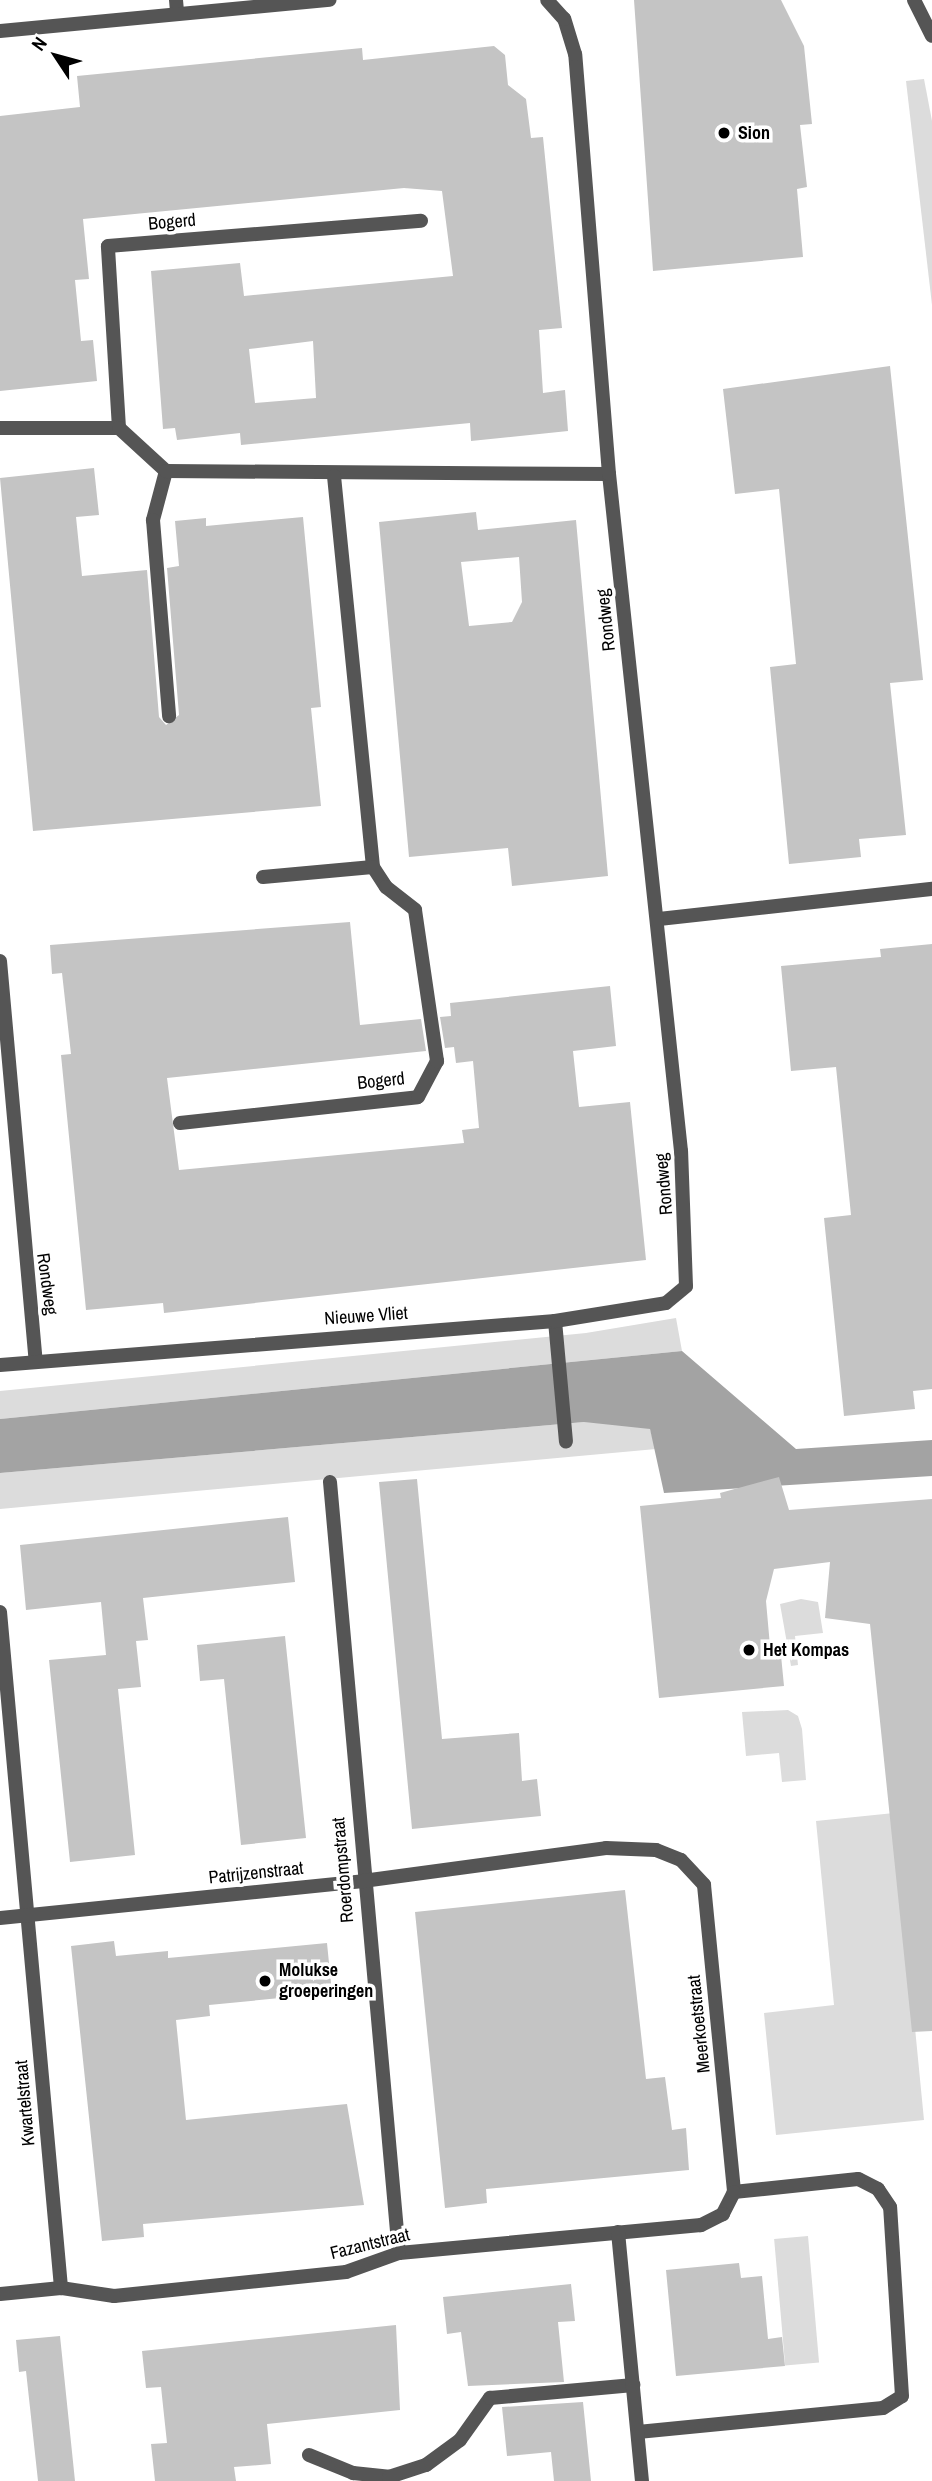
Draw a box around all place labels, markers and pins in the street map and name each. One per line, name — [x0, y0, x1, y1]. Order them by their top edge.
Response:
place label: Sion — [738, 122, 770, 144]
marker: Sion — [716, 125, 732, 141]
place label: Het Kompas — [763, 1639, 849, 1661]
marker: Het Kompas — [741, 1642, 757, 1658]
place label: Molukse groeperingen — [279, 1960, 373, 2002]
marker: Molukse groeperingen — [257, 1973, 273, 1989]

